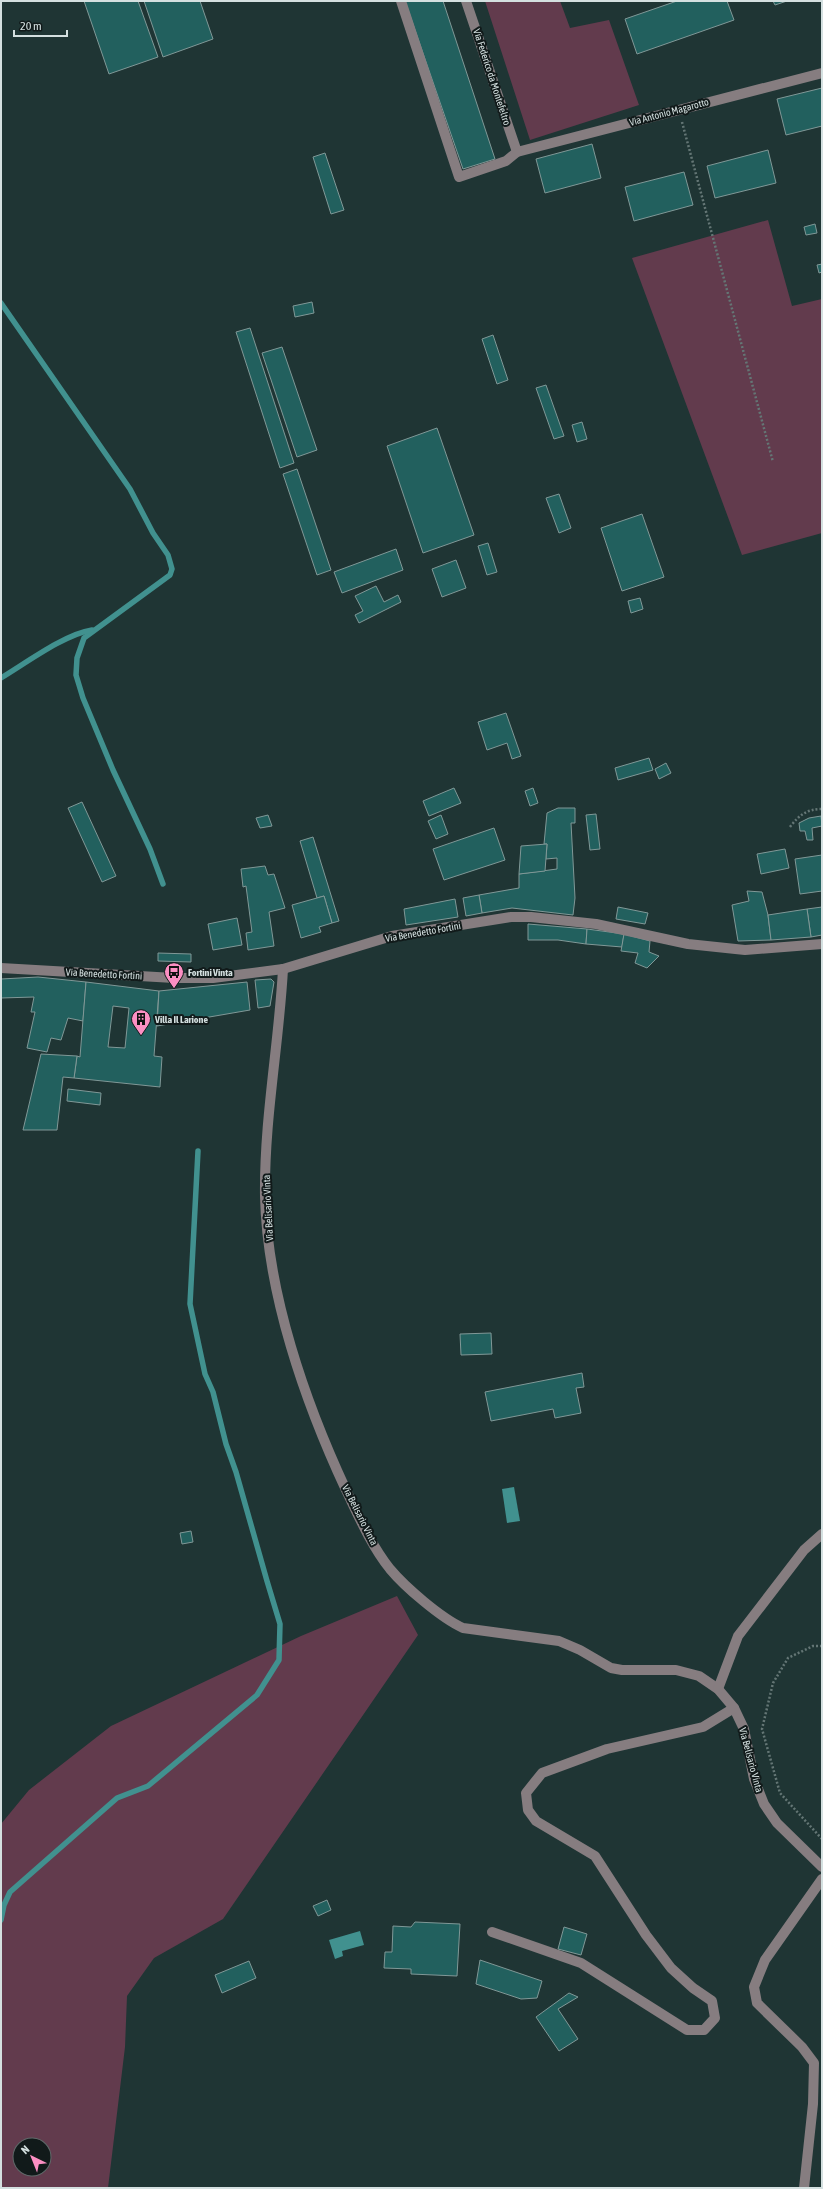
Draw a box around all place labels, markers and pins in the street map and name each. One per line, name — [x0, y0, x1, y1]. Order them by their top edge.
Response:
bus stop icon: Fortini Vinta — [163, 961, 185, 989]
place label: Fortini Vinta — [188, 967, 233, 978]
building icon: Villa Il Larione — [130, 1008, 152, 1036]
place label: Villa Il Larione — [154, 1014, 208, 1025]

